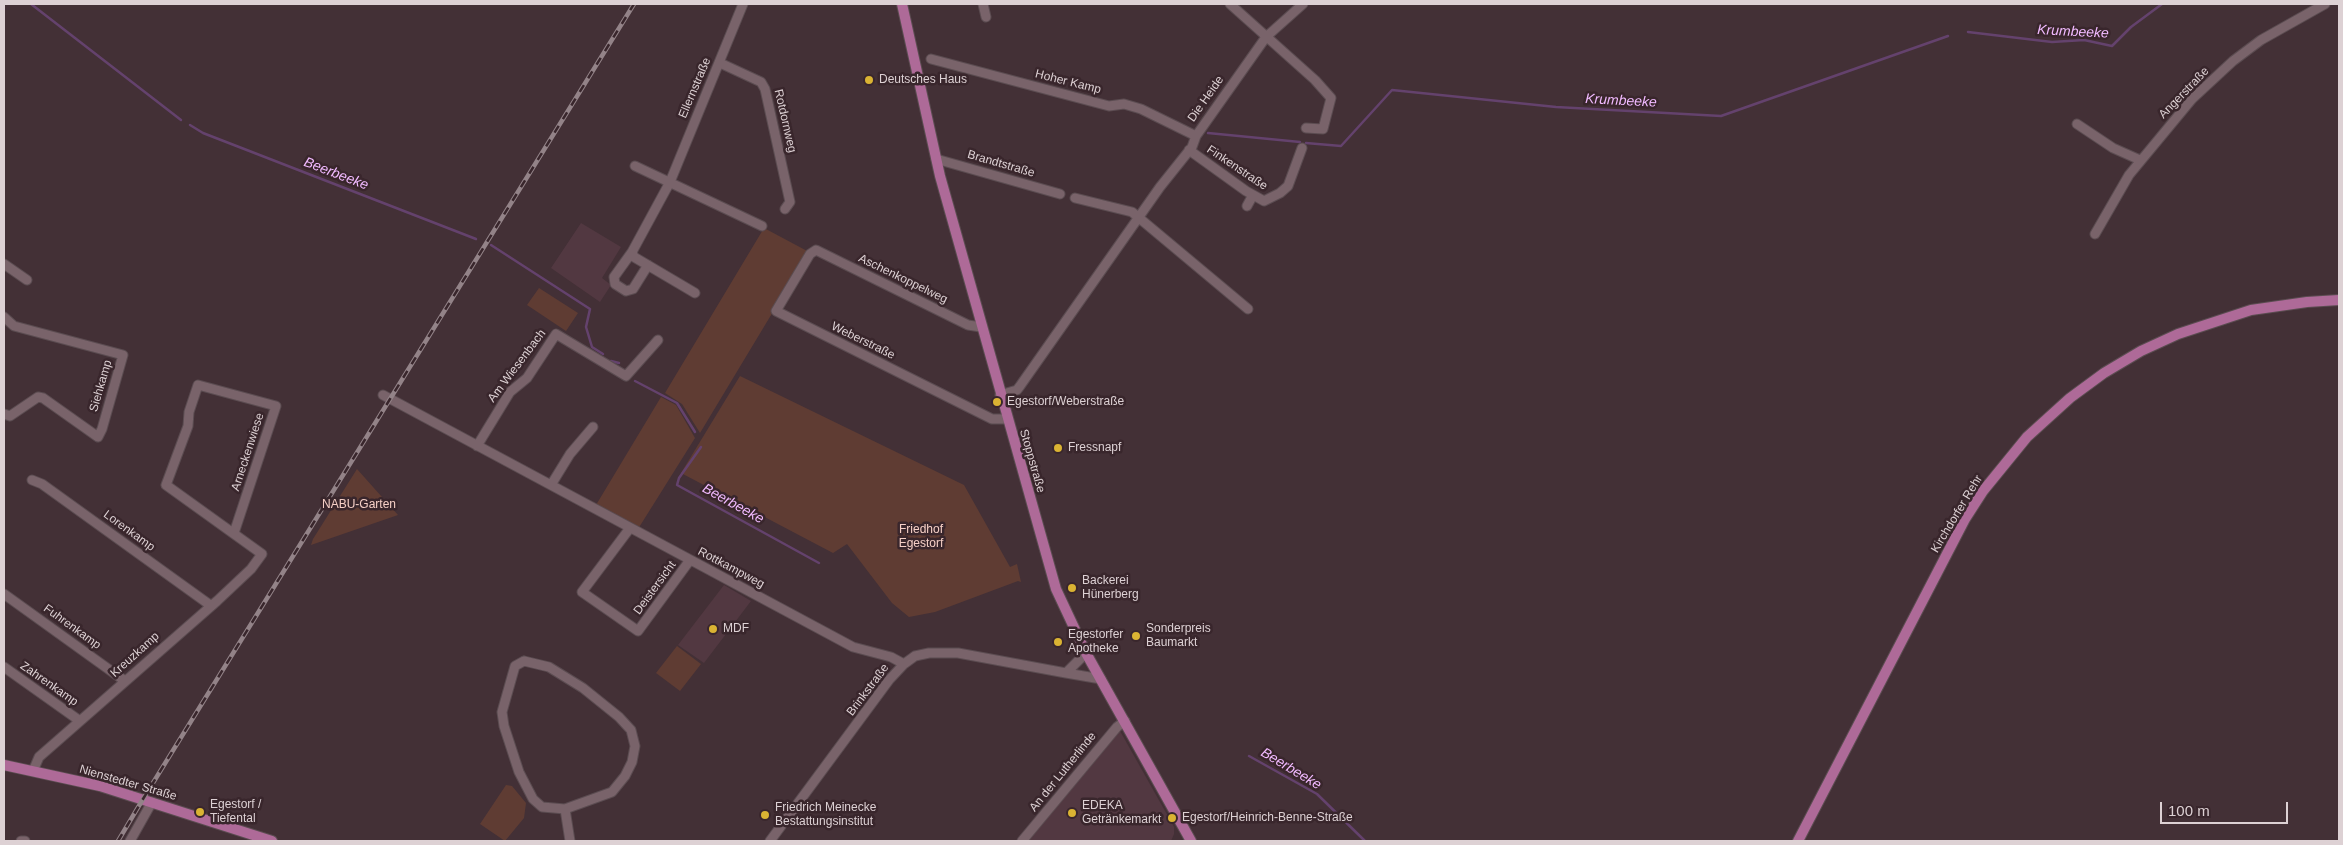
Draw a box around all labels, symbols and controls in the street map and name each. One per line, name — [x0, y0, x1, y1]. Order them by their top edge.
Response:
water label: Krumbeeke — [2037, 22, 2109, 42]
street label: Ellernstraße — [676, 55, 714, 121]
street label: Angerstraße — [2156, 64, 2212, 122]
street label: Hoher Kamp — [1034, 67, 1102, 97]
place label: Deutsches Haus — [879, 73, 967, 87]
street label: Die Heide — [1185, 73, 1227, 125]
marker: Deutsches Haus — [863, 74, 875, 86]
street label: Rotdornweg — [771, 88, 799, 154]
water label: Krumbeeke — [1585, 91, 1657, 111]
street label: Finkenstraße — [1204, 142, 1270, 194]
street label: Brandtstraße — [966, 148, 1036, 180]
water label: Beerbeeke — [301, 154, 371, 194]
street label: Aschenkoppelweg — [856, 251, 950, 307]
street label: Weberstraße — [829, 319, 897, 363]
street label: Am Wiesenbach — [485, 327, 549, 405]
street label: Siehkamp — [87, 358, 115, 414]
place label: Egestorf/Weberstraße — [1007, 395, 1124, 409]
marker: Egestorf/Weberstraße — [991, 396, 1003, 408]
street label: Arneckenwiese — [229, 411, 267, 493]
street label: Stoppstraße — [1016, 428, 1048, 494]
place label: Fressnapf — [1068, 441, 1121, 455]
marker: Fressnapf — [1052, 442, 1064, 454]
street label: Kirchdorfer Rehr — [1928, 473, 1986, 555]
water label: Beerbeeke — [699, 480, 767, 528]
park label: NABU-Garten — [322, 498, 396, 512]
street label: Lorenkamp — [100, 508, 158, 554]
park label: Friedhof Egestorf — [899, 523, 943, 551]
street label: Rottkampweg — [695, 544, 767, 592]
street label: Deistersicht — [631, 558, 679, 618]
place label: Backerei Hünerberg — [1082, 574, 1139, 602]
marker: Backerei Hünerberg — [1066, 582, 1078, 594]
street label: Fuhrenkamp — [41, 601, 103, 653]
place label: MDF — [723, 622, 749, 636]
place label: Sonderpreis Baumarkt — [1146, 622, 1211, 650]
marker: MDF — [707, 623, 719, 635]
place label: Egestorfer Apotheke — [1068, 628, 1123, 656]
street label: Kreuzkamp — [108, 629, 162, 681]
marker: Sonderpreis Baumarkt — [1130, 630, 1142, 642]
marker: Egestorfer Apotheke — [1052, 636, 1064, 648]
street label: Zahrenkamp — [17, 659, 81, 709]
street label: Brinkstraße — [844, 661, 892, 719]
street label: An der Lutherlinde — [1027, 729, 1099, 815]
water label: Beerbeeke — [1258, 744, 1324, 794]
street label: Nienstedter Straße — [78, 762, 178, 804]
scale bar — [2163, 792, 2290, 824]
place label: Egestorf / Tiefental — [210, 798, 261, 826]
place label: EDEKA Getränkemarkt — [1082, 799, 1161, 827]
place label: Friedrich Meinecke Bestattungsinstitut — [775, 801, 876, 829]
text: 100 m — [2168, 802, 2210, 819]
marker: Egestorf / Tiefental — [194, 806, 206, 818]
marker: EDEKA Getränkemarkt — [1066, 807, 1078, 819]
marker: Friedrich Meinecke Bestattungsinstitut — [759, 809, 771, 821]
place label: Egestorf/Heinrich-Benne-Straße — [1182, 811, 1353, 825]
marker: Egestorf/Heinrich-Benne-Straße — [1166, 812, 1178, 824]

